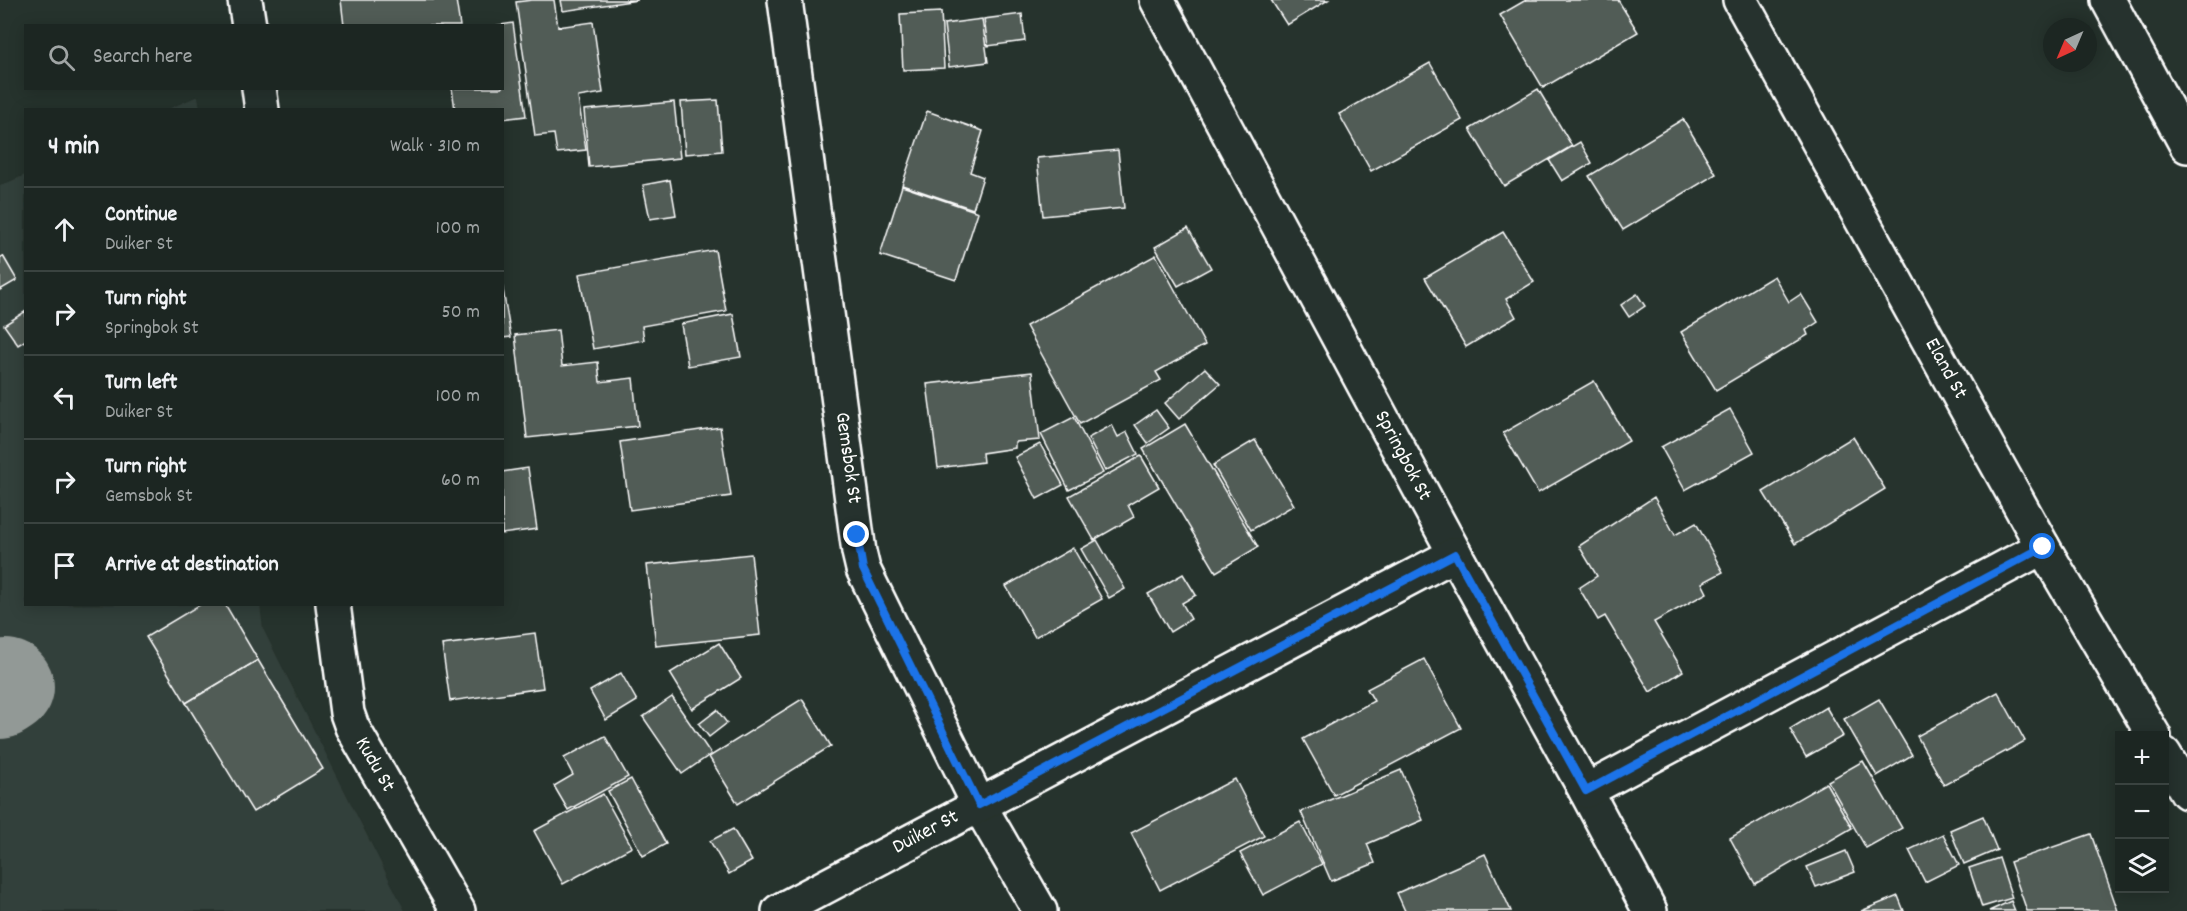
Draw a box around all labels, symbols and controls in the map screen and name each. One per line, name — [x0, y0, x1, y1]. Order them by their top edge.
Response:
north arrow — [2043, 18, 2097, 72]
search box — [24, 24, 504, 90]
icon: search — [45, 41, 78, 74]
text: Search here — [93, 42, 192, 73]
text: 4 min — [48, 129, 99, 166]
text: Walk · 310 m — [390, 133, 480, 161]
text: Continue — [105, 200, 177, 231]
icon: ahead — [48, 213, 81, 246]
text: 100 m — [436, 215, 480, 243]
text: Duiker St — [105, 231, 173, 259]
text: Turn right — [105, 284, 187, 315]
icon: right — [48, 297, 81, 330]
text: 50 m — [442, 299, 480, 327]
text: Springbok St — [105, 315, 199, 343]
street label: Eland St — [1916, 333, 1974, 405]
text: Turn left — [105, 368, 177, 399]
icon: left — [48, 381, 81, 414]
text: 100 m — [436, 383, 480, 411]
text: Duiker St — [105, 399, 173, 427]
street label: Springbok St — [1366, 406, 1438, 507]
street label: Gemsbok St — [826, 410, 868, 506]
text: Turn right — [105, 452, 187, 483]
icon: right — [48, 465, 81, 498]
text: 60 m — [441, 467, 480, 495]
text: Gemsbok St — [105, 483, 193, 511]
route end — [843, 521, 869, 547]
route start — [2029, 533, 2055, 559]
icon: arrive — [48, 549, 81, 582]
text: Arrive at destination — [105, 550, 279, 581]
map controls — [2115, 731, 2169, 893]
button: + — [2115, 731, 2169, 785]
street label: Kudu St — [346, 732, 402, 798]
button: − — [2115, 785, 2169, 839]
street label: Duiker St — [888, 803, 965, 863]
button: layers — [2115, 839, 2169, 893]

